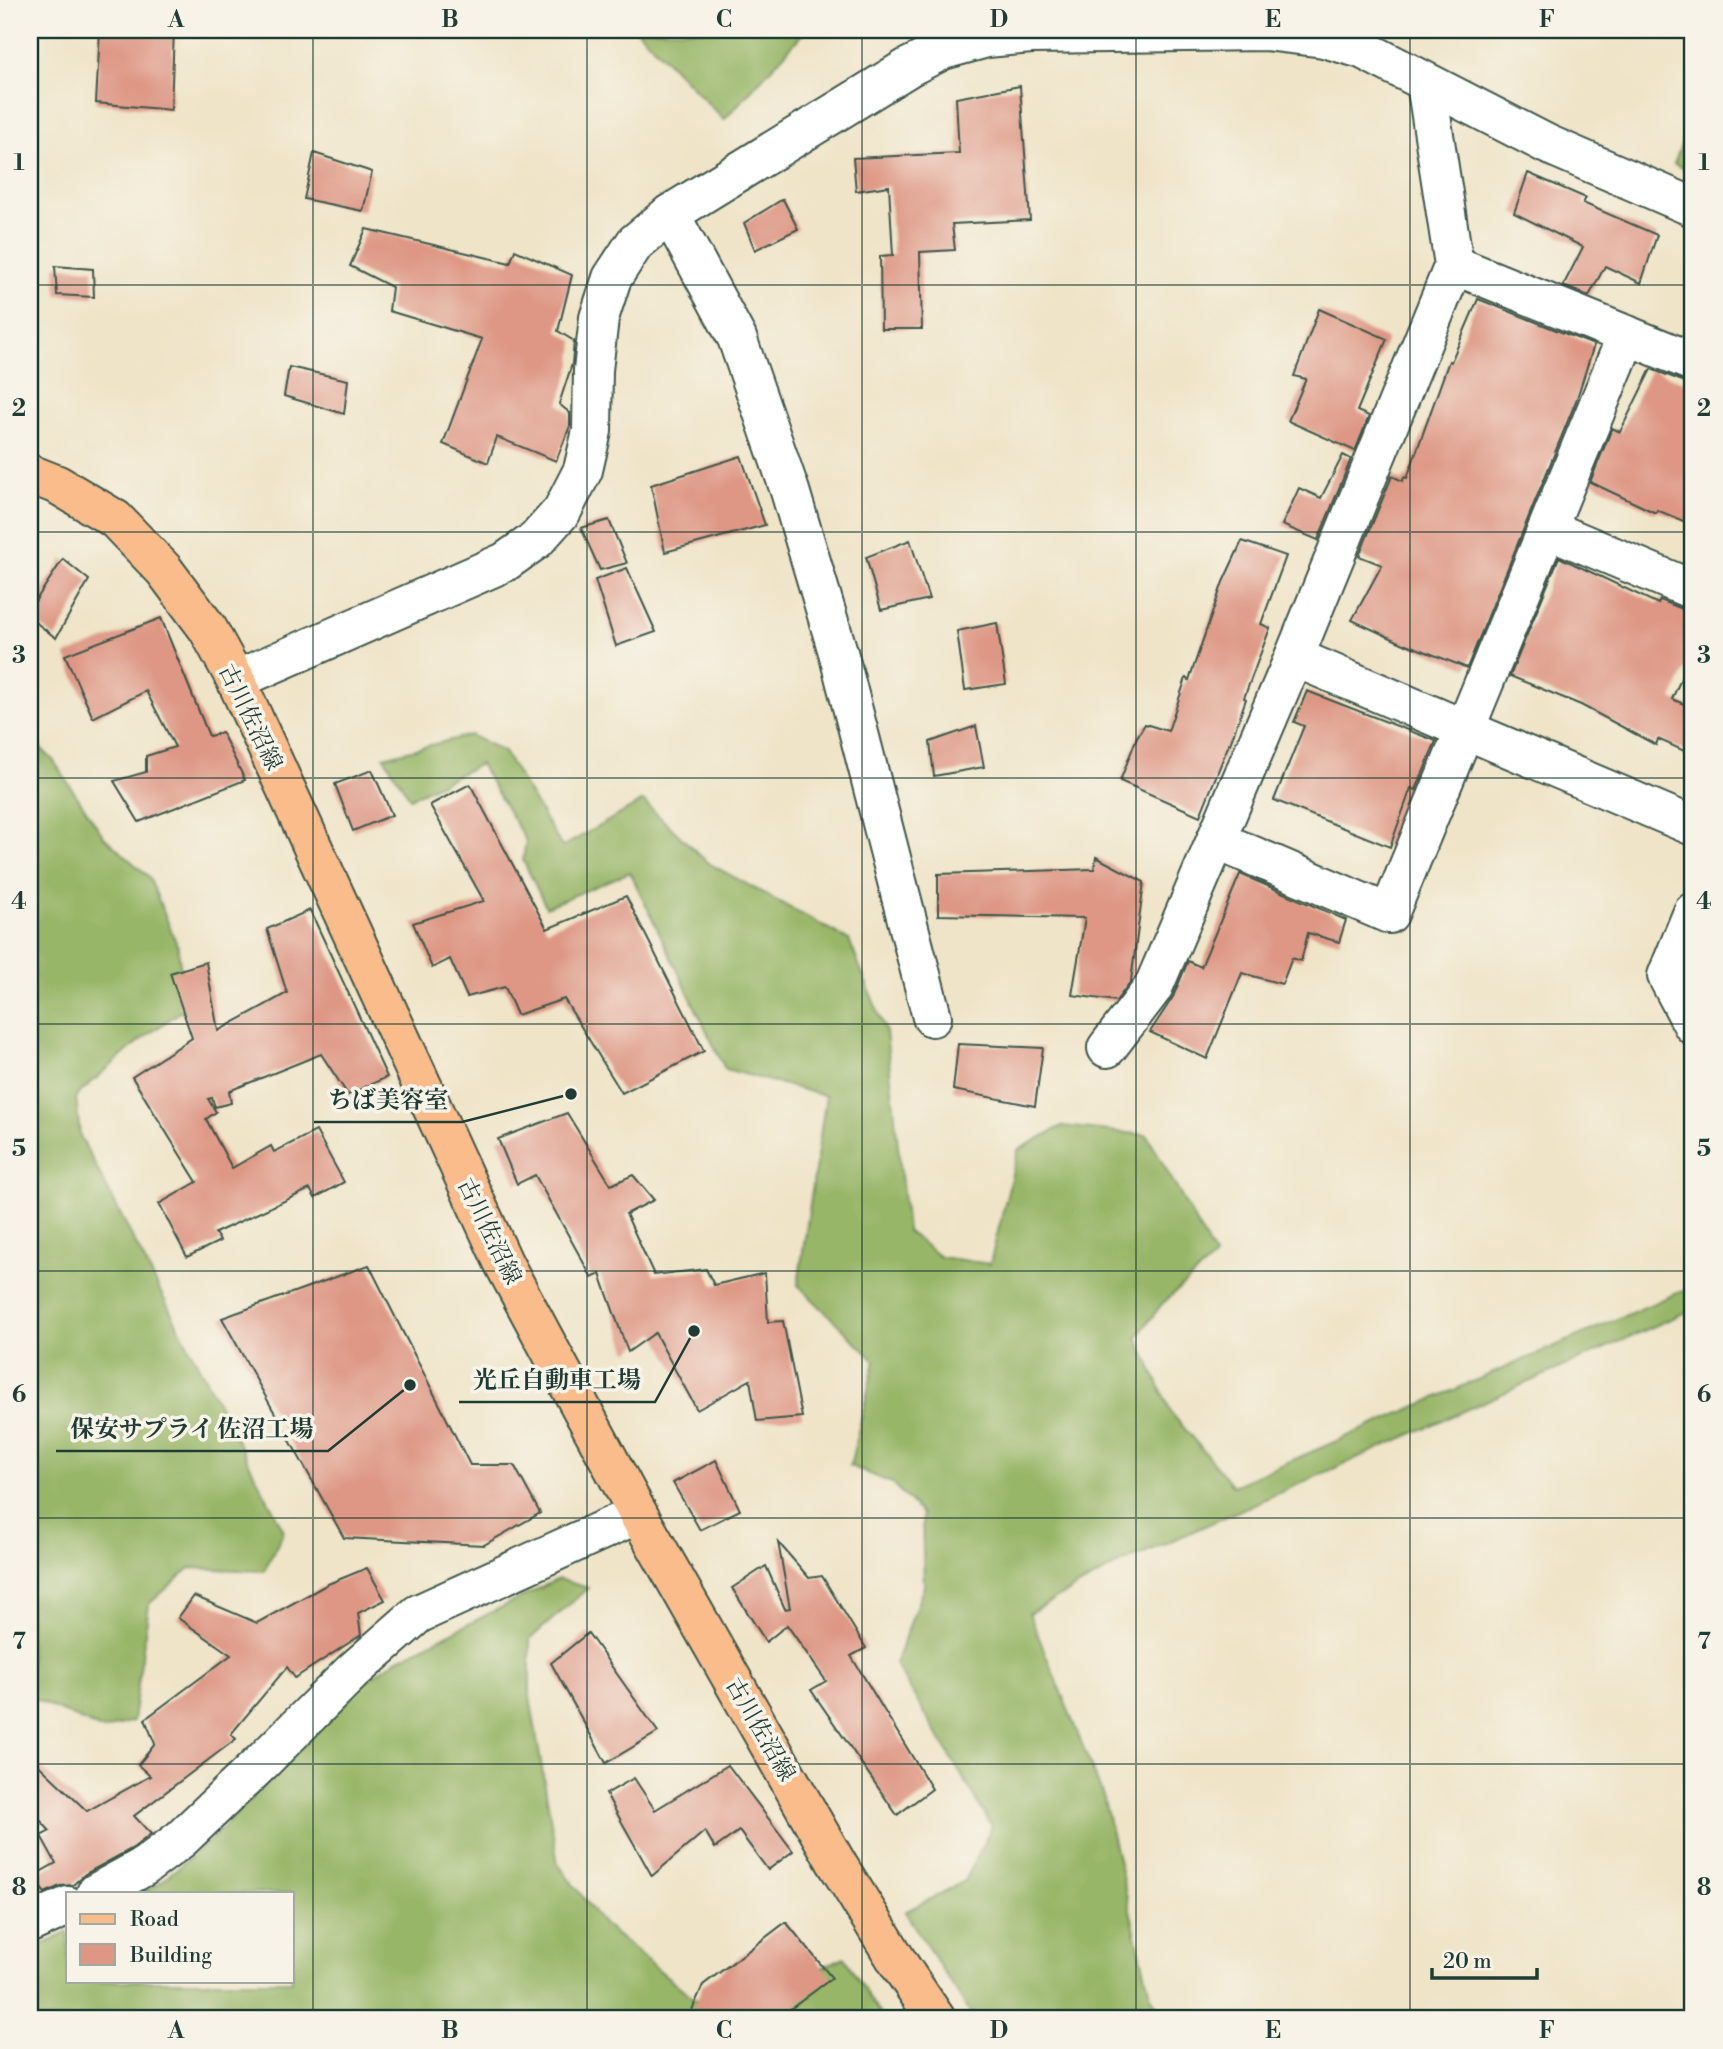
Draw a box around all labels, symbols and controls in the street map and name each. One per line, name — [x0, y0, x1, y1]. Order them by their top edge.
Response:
text: A — [167, 6, 185, 34]
text: B — [441, 6, 459, 34]
text: C — [716, 6, 732, 34]
text: D — [990, 6, 1008, 34]
text: E — [1265, 6, 1281, 34]
text: F — [1539, 6, 1555, 34]
text: 1 — [13, 149, 25, 177]
text: 1 — [1698, 149, 1710, 177]
text: 2 — [12, 395, 26, 423]
text: 2 — [1697, 395, 1711, 423]
text: 3 — [12, 642, 26, 670]
text: 3 — [1697, 642, 1711, 670]
street label: 古川佐沼線 — [212, 660, 288, 775]
text: 4 — [11, 888, 27, 916]
text: 4 — [1696, 888, 1712, 916]
callout: ちば美容室 — [314, 1077, 462, 1122]
text: ちば美容室 — [328, 1086, 448, 1116]
text: 5 — [12, 1135, 26, 1163]
text: 5 — [1697, 1135, 1711, 1163]
street label: 古川佐沼線 — [451, 1174, 527, 1289]
callout: 光丘自動車工場 — [459, 1357, 655, 1402]
text: 光丘自動車工場 — [473, 1366, 641, 1396]
text: 6 — [12, 1381, 26, 1409]
text: 6 — [1697, 1381, 1711, 1409]
callout: 保安サプライ 佐沼工場 — [56, 1406, 328, 1451]
text: 保安サプライ 佐沼工場 — [70, 1415, 314, 1445]
text: 7 — [12, 1628, 26, 1656]
text: 7 — [1697, 1628, 1711, 1656]
street label: 古川佐沼線 — [719, 1673, 801, 1786]
text: 8 — [12, 1874, 26, 1902]
text: 8 — [1697, 1874, 1711, 1902]
legend — [66, 1892, 294, 1982]
text: Road — [130, 1907, 179, 1933]
scale bar — [1432, 1937, 1538, 1981]
text: Building — [129, 1943, 212, 1969]
text: 20 m — [1443, 1949, 1492, 1975]
text: A — [167, 2017, 185, 2045]
text: B — [441, 2017, 459, 2045]
text: C — [716, 2017, 732, 2045]
text: D — [990, 2017, 1008, 2045]
text: E — [1265, 2017, 1281, 2045]
text: F — [1539, 2017, 1555, 2045]

